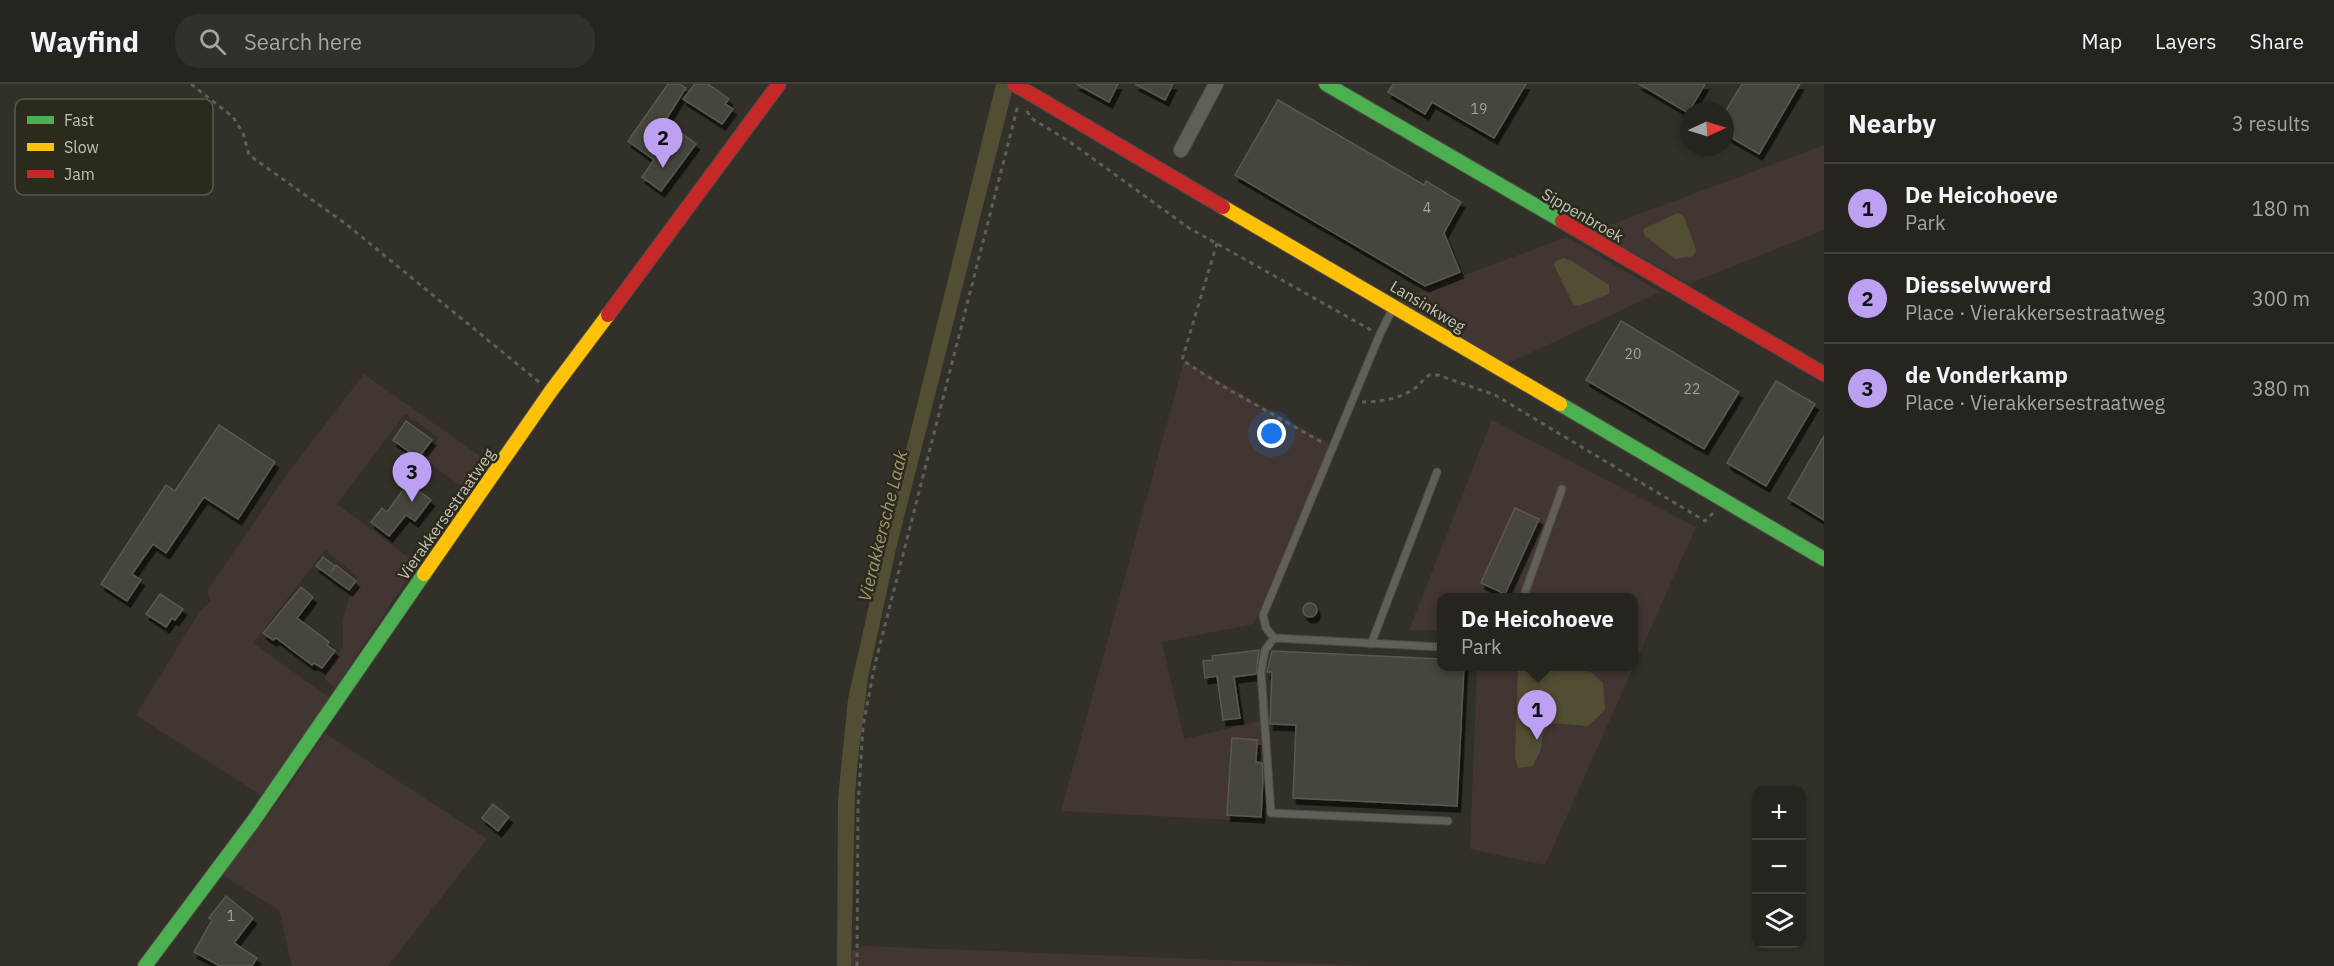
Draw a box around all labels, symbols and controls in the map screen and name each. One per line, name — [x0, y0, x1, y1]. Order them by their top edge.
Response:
search box — [175, 14, 595, 68]
text: Wayfind — [30, 23, 139, 60]
icon: search — [196, 25, 229, 58]
text: Search here — [244, 27, 362, 56]
text: Map — [2082, 27, 2122, 55]
text: Layers — [2155, 27, 2217, 55]
text: Share — [2250, 27, 2304, 55]
legend — [15, 99, 213, 195]
house number: 19 — [1471, 100, 1487, 118]
north arrow — [1680, 102, 1734, 156]
text: Nearby — [1848, 106, 1936, 140]
text: Fast — [64, 110, 94, 130]
text: 3 results — [2232, 110, 2310, 137]
pin: 2 — [644, 118, 682, 168]
text: Slow — [64, 137, 99, 157]
text: Jam — [64, 164, 95, 184]
text: De Heicohoeve — [1905, 180, 2058, 209]
street label: Sippenbroek — [1539, 184, 1628, 247]
text: 1 — [1862, 195, 1874, 222]
text: 180 m — [2252, 195, 2310, 222]
house number: 4 — [1423, 199, 1431, 217]
text: Park — [1905, 209, 1945, 236]
text: Diesselwwerd — [1905, 270, 2051, 299]
street label: Lansinkweg — [1387, 276, 1470, 337]
text: 2 — [1862, 285, 1874, 312]
text: 300 m — [2252, 285, 2310, 312]
text: Place · Vierakkersestraatweg — [1905, 299, 2165, 326]
house number: 20 — [1625, 345, 1641, 363]
text: de Vonderkamp — [1905, 360, 2068, 389]
text: 3 — [1862, 375, 1874, 402]
text: 380 m — [2252, 375, 2310, 402]
house number: 22 — [1684, 380, 1700, 398]
text: Place · Vierakkersestraatweg — [1905, 389, 2165, 416]
your location — [1257, 419, 1286, 448]
street label: Vierakkersestraatweg — [393, 444, 499, 584]
water label: Vierakkersche Laak — [853, 447, 913, 604]
pin: 3 — [392, 452, 432, 502]
popup — [1437, 593, 1638, 671]
text: De Heicohoeve — [1461, 604, 1614, 633]
text: Park — [1461, 633, 1502, 660]
pin: 1 — [1518, 690, 1556, 740]
map controls — [1752, 786, 1806, 948]
button: + — [1752, 786, 1806, 840]
button: − — [1752, 840, 1806, 894]
button: layers — [1752, 894, 1806, 948]
house number: 1 — [227, 907, 235, 925]

